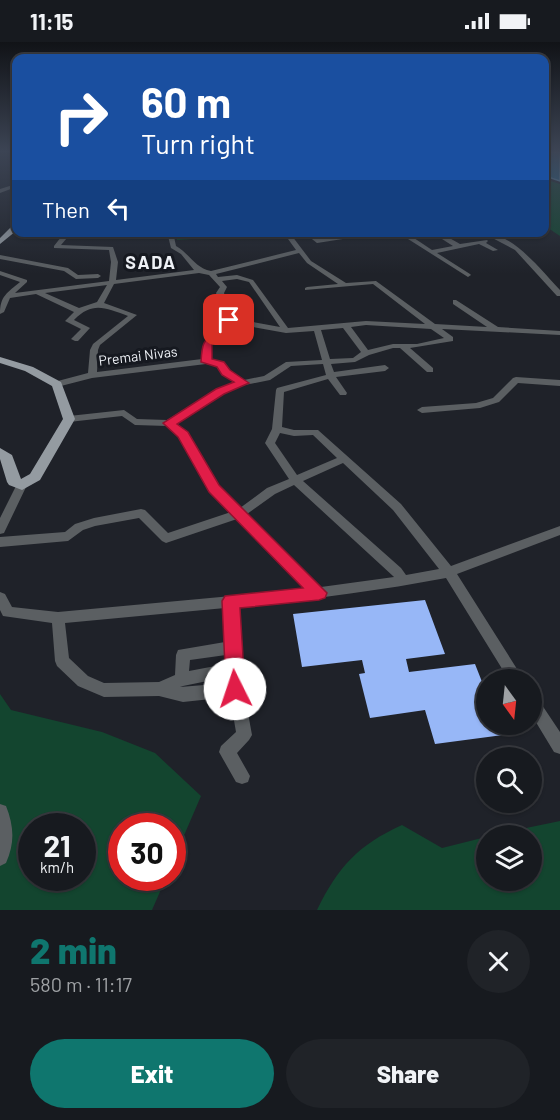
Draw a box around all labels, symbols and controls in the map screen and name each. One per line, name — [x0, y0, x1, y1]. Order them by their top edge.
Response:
text: 11:15 — [30, 8, 73, 34]
text: 60 m — [141, 76, 231, 126]
icon: right — [42, 78, 120, 156]
text: Turn right — [141, 127, 255, 159]
icon: left — [102, 192, 135, 225]
text: Then — [42, 196, 90, 222]
district label: SADA — [125, 251, 177, 273]
pin — [203, 294, 254, 345]
icon: arrive — [212, 303, 245, 336]
street label: Premai Nivas — [98, 342, 179, 369]
position arrow — [203, 657, 267, 721]
north arrow — [476, 669, 542, 735]
map controls — [476, 669, 542, 891]
button: search — [476, 747, 542, 813]
speed limit sign: 30 — [108, 813, 186, 891]
button: layers — [476, 825, 542, 891]
text: 21 — [43, 827, 71, 863]
text: km/h — [40, 858, 74, 876]
text: 2 min — [30, 928, 117, 971]
button: close — [467, 930, 530, 993]
text: 580 m · 11:17 — [30, 972, 132, 996]
button: Exit — [30, 1039, 274, 1108]
button: Share — [286, 1039, 530, 1108]

